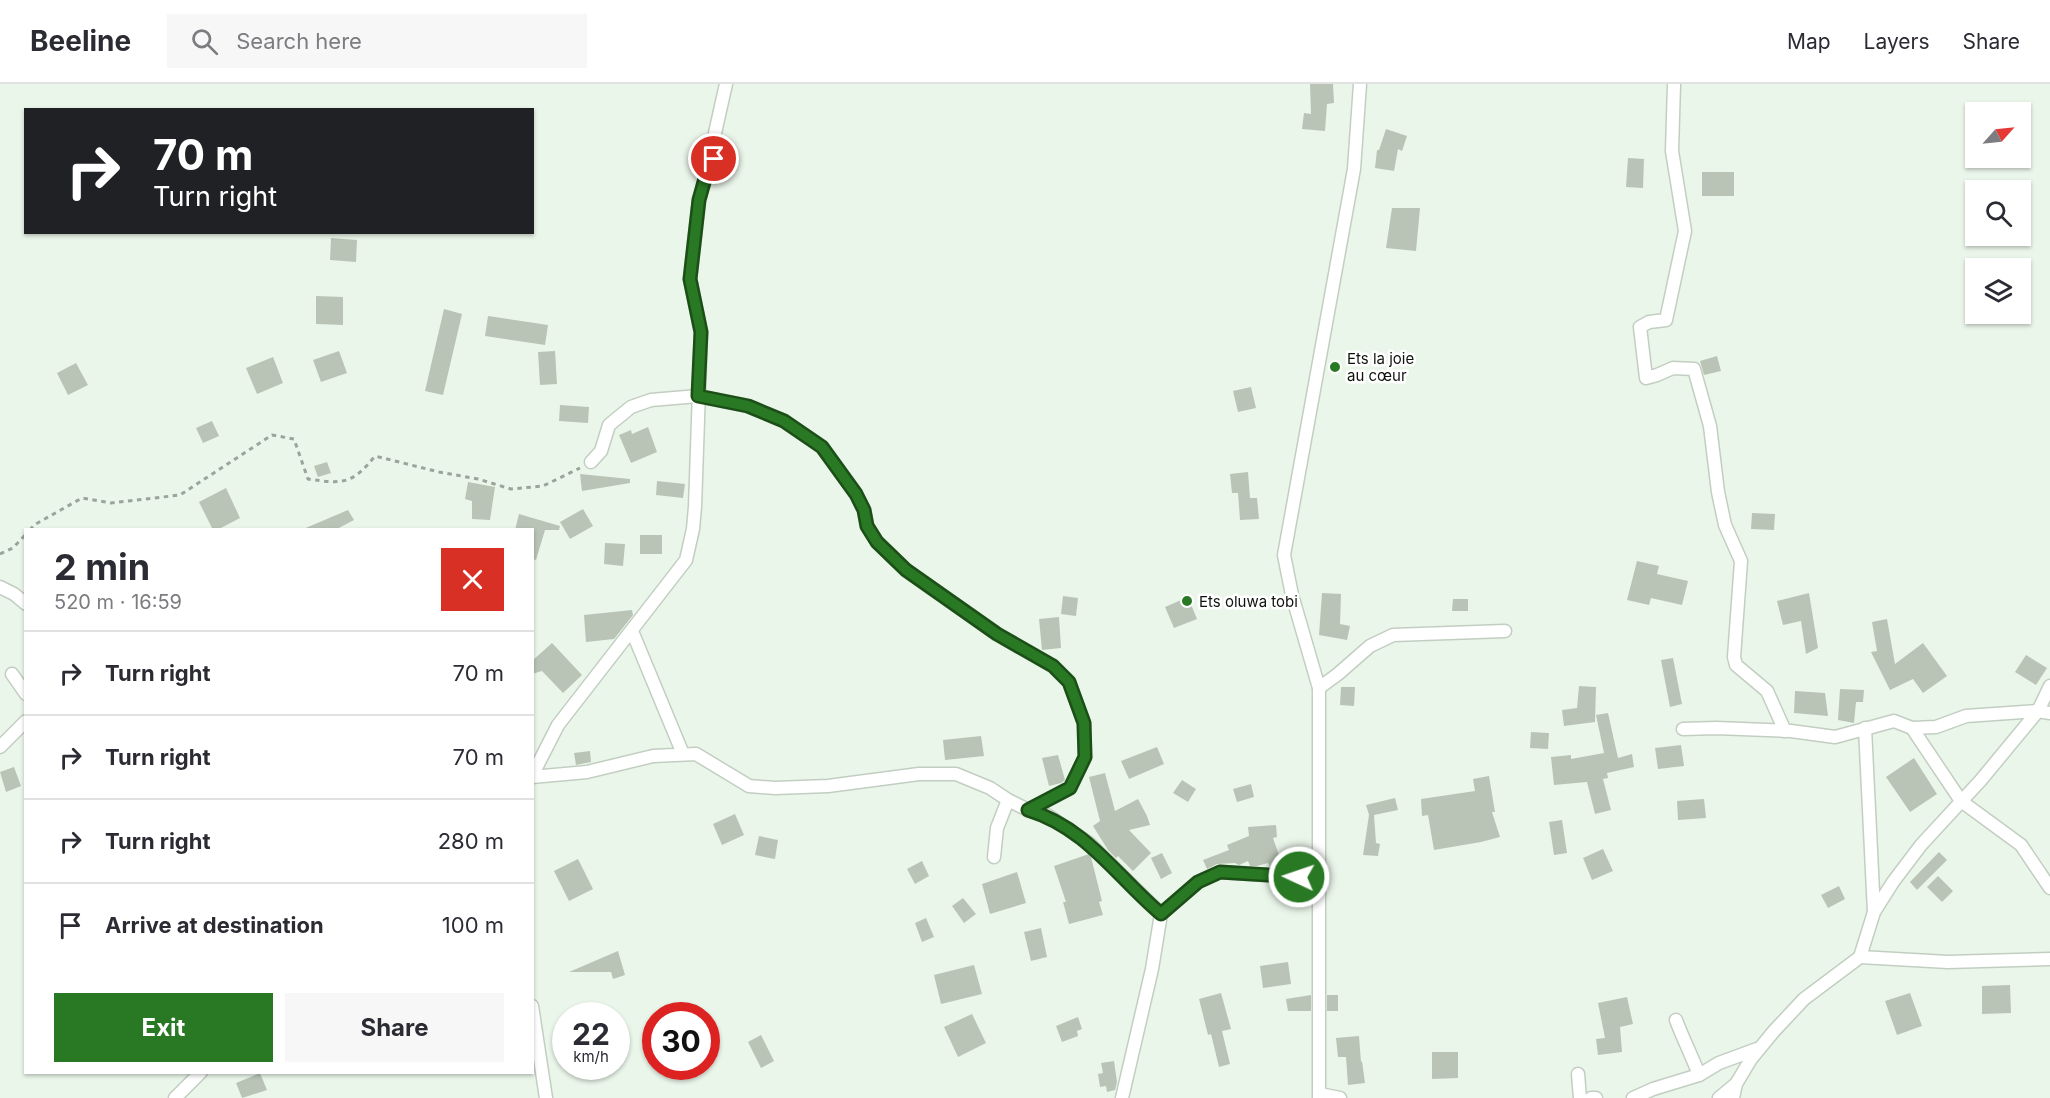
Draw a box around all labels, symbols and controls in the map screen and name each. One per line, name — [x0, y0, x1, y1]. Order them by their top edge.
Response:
search box — [167, 14, 587, 68]
text: Beeline — [30, 24, 131, 58]
icon: search — [188, 25, 221, 58]
text: Search here — [236, 28, 362, 54]
text: Map — [1787, 29, 1831, 54]
text: Layers — [1864, 29, 1930, 54]
text: Share — [1963, 29, 2020, 54]
north arrow — [1965, 102, 2031, 168]
map controls — [1965, 102, 2031, 324]
text: 70 m — [153, 129, 253, 180]
icon: right — [54, 132, 132, 210]
pin — [688, 133, 739, 184]
icon: arrive — [697, 142, 730, 175]
text: Turn right — [153, 180, 277, 213]
button: search — [1965, 180, 2031, 246]
button: layers — [1965, 258, 2031, 324]
place label: Ets la joie au cœur — [1347, 349, 1414, 385]
marker: Ets la joie au cœur — [1328, 360, 1342, 374]
text: 2 min — [54, 545, 150, 589]
button: close — [441, 548, 504, 611]
text: 520 m · 16:59 — [54, 590, 182, 614]
place label: Ets oluwa tobi — [1199, 592, 1298, 611]
marker: Ets oluwa tobi — [1180, 594, 1194, 608]
icon: right — [54, 657, 87, 690]
text: Turn right — [105, 660, 211, 686]
text: 70 m — [453, 660, 504, 686]
icon: right — [54, 741, 87, 774]
text: Turn right — [105, 744, 211, 770]
text: 70 m — [453, 744, 504, 770]
icon: right — [54, 825, 87, 858]
text: Turn right — [105, 828, 211, 854]
text: 280 m — [438, 828, 504, 854]
position arrow — [1267, 845, 1331, 909]
icon: arrive — [54, 909, 87, 942]
text: Arrive at destination — [105, 912, 324, 938]
text: 100 m — [442, 912, 504, 938]
button: Exit — [54, 993, 273, 1062]
button: Share — [285, 993, 504, 1062]
speed limit sign: 30 — [642, 1002, 720, 1080]
text: 22 — [572, 1016, 610, 1052]
text: km/h — [573, 1047, 609, 1066]

